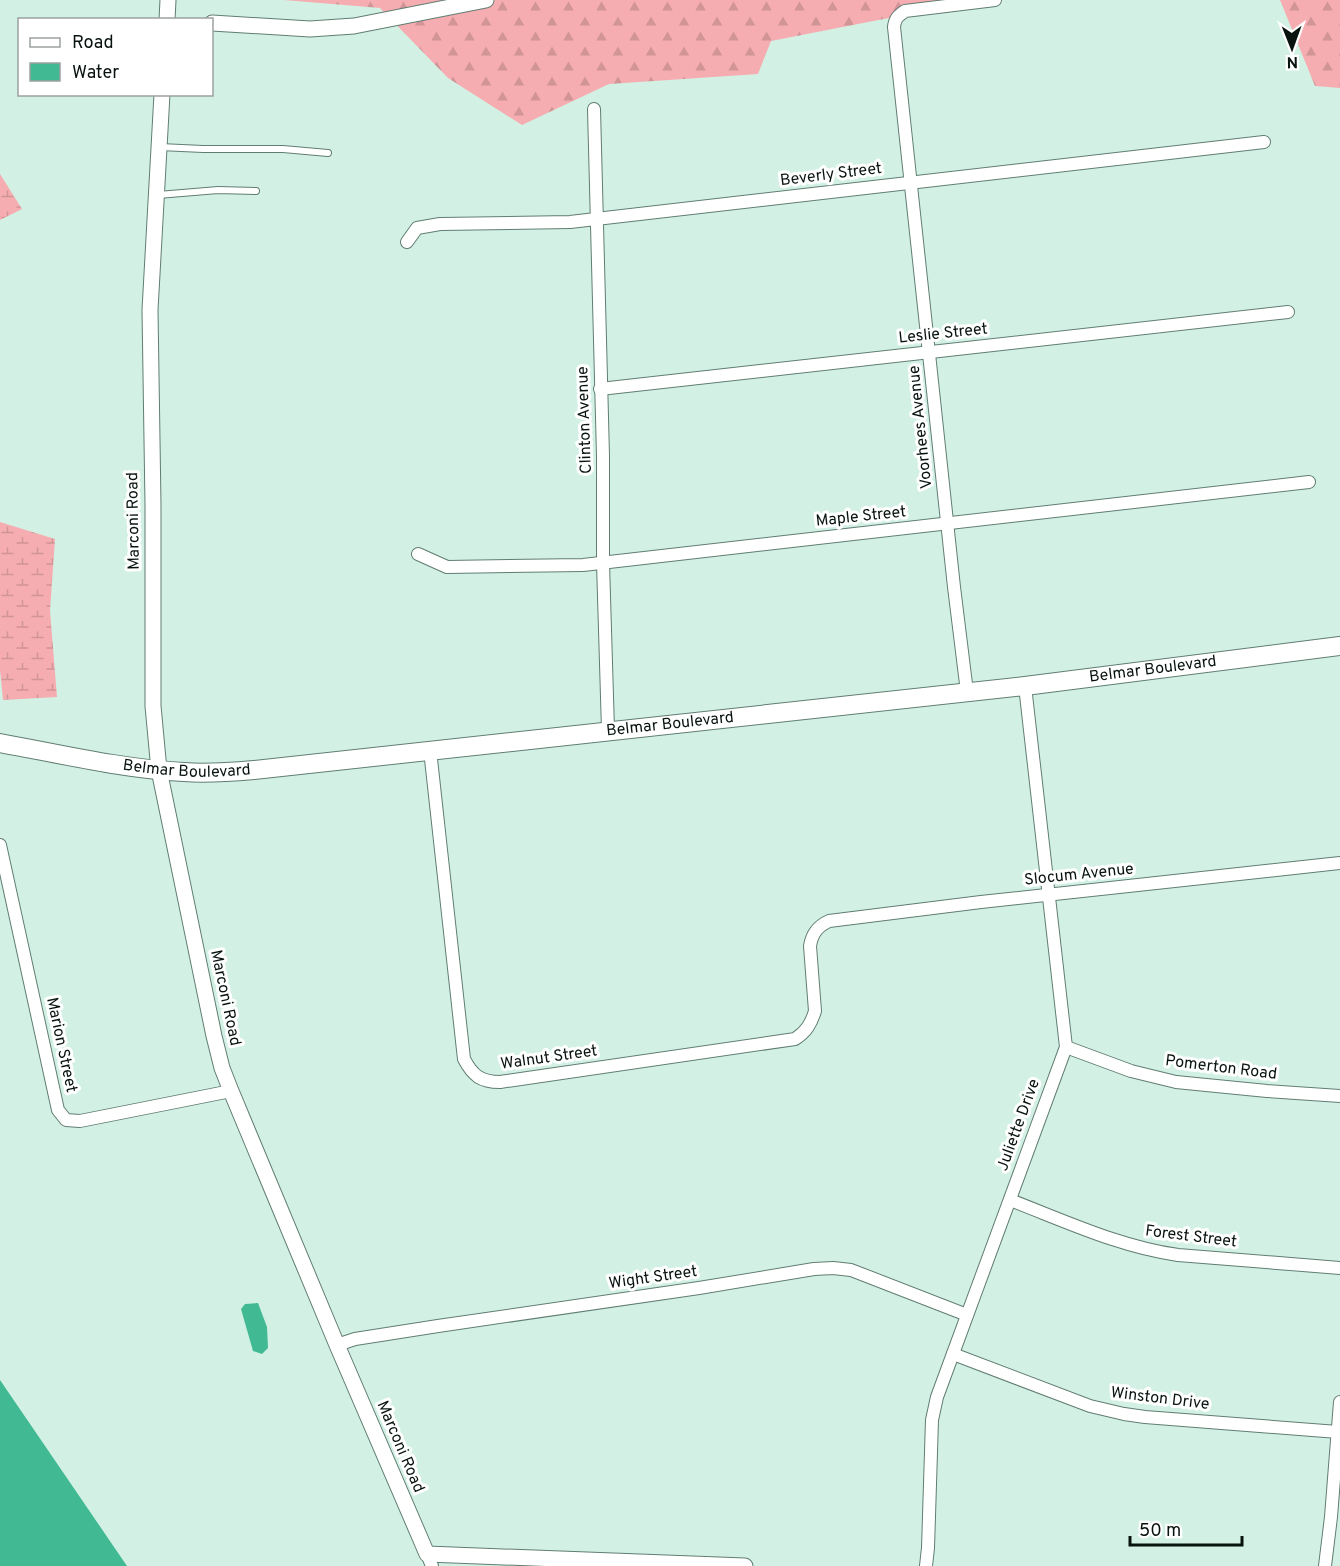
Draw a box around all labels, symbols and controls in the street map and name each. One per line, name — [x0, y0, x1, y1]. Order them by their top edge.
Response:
legend — [18, 18, 213, 96]
north arrow — [1262, 18, 1322, 78]
text: Road — [72, 32, 114, 55]
text: N — [1286, 51, 1298, 71]
text: Water — [72, 62, 119, 85]
street label: Beverly Street — [779, 159, 883, 191]
street label: Leslie Street — [897, 319, 989, 349]
street label: Voorhees Avenue — [905, 364, 937, 490]
street label: Clinton Avenue — [573, 366, 597, 474]
street label: Marconi Road — [123, 472, 145, 570]
street label: Maple Street — [815, 502, 907, 532]
street label: Belmar Boulevard — [1088, 652, 1218, 688]
street label: Belmar Boulevard — [605, 708, 735, 742]
street label: Belmar Boulevard — [122, 756, 251, 783]
street label: Slocum Avenue — [1023, 859, 1135, 891]
street label: Marconi Road — [205, 948, 245, 1048]
street label: Marion Street — [41, 996, 81, 1094]
street label: Walnut Street — [499, 1041, 599, 1075]
street label: Pomerton Road — [1164, 1051, 1278, 1085]
street label: Juliette Drive — [993, 1076, 1045, 1174]
street label: Forest Street — [1144, 1221, 1238, 1253]
street label: Wight Street — [607, 1262, 699, 1294]
street label: Winston Drive — [1110, 1383, 1210, 1415]
street label: Marconi Road — [372, 1398, 428, 1496]
scale bar — [1130, 1509, 1242, 1547]
text: 50 m — [1139, 1520, 1181, 1543]

